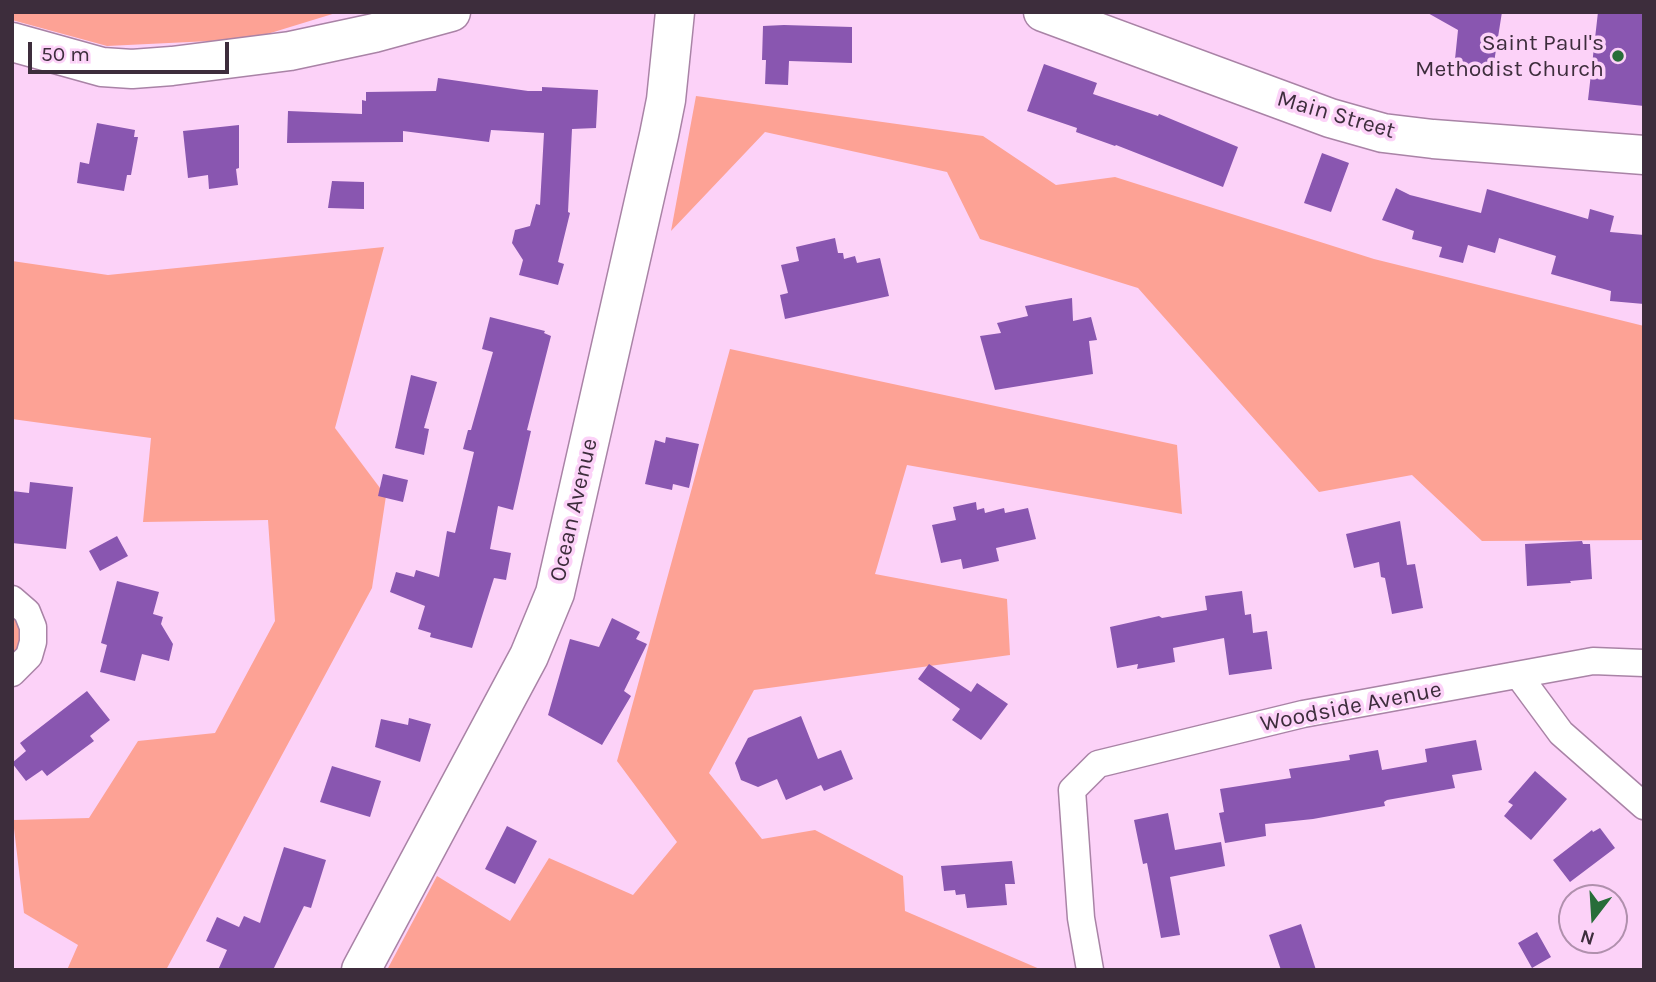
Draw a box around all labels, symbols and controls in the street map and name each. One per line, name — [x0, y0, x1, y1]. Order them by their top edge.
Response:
scale bar — [32, 28, 233, 72]
place label: Saint Paul's Methodist Church — [1415, 29, 1604, 83]
text: 50 m — [41, 42, 90, 66]
marker: Saint Paul's Methodist Church — [1610, 48, 1626, 64]
street label: Main Street — [1274, 85, 1398, 145]
street label: Ocean Avenue — [544, 436, 604, 584]
street label: Woodside Avenue — [1258, 676, 1444, 738]
north arrow — [1558, 884, 1628, 954]
text: N — [1578, 925, 1597, 950]

